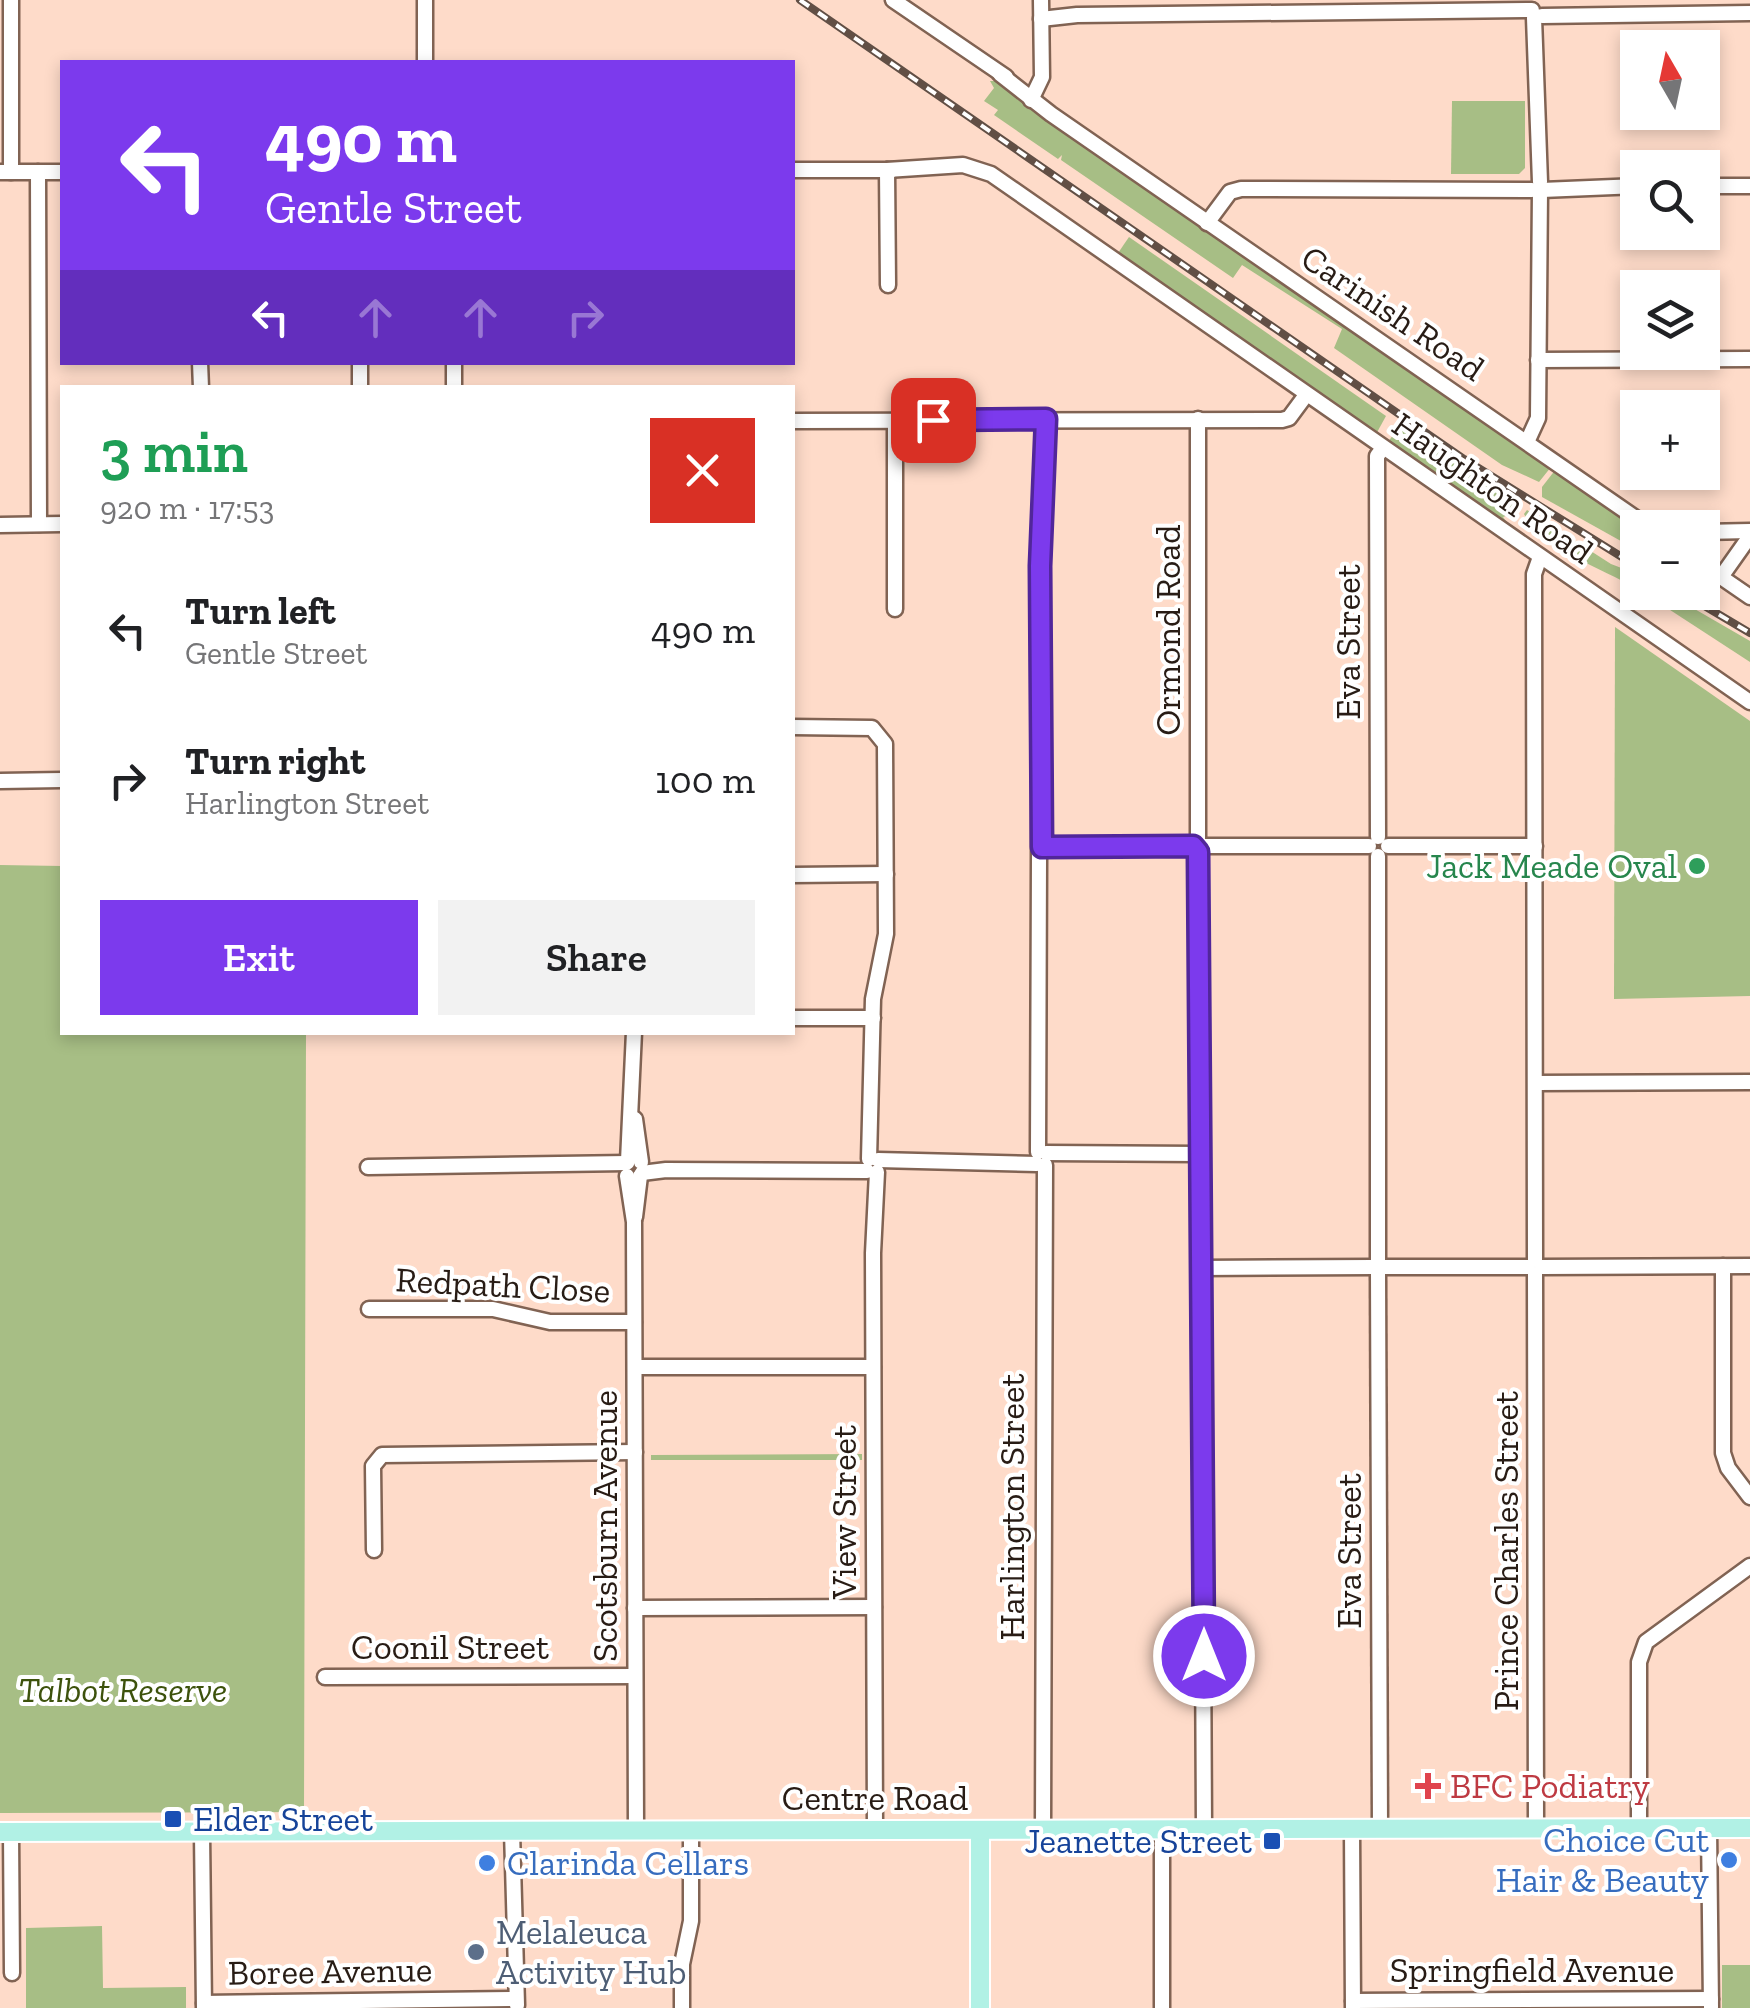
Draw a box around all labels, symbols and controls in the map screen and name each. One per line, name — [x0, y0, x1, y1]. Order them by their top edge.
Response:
north arrow — [1620, 30, 1720, 130]
map controls — [1620, 30, 1720, 610]
text: 490 m — [265, 96, 457, 180]
icon: left — [100, 100, 230, 230]
button: search — [1620, 150, 1720, 250]
text: Gentle Street — [265, 181, 522, 235]
street label: Carinish Road — [1294, 236, 1492, 390]
button: layers — [1620, 270, 1720, 370]
icon: left — [243, 290, 298, 345]
icon: ahead — [348, 290, 403, 345]
icon: ahead — [453, 290, 508, 345]
icon: right — [558, 290, 613, 345]
pin — [891, 378, 976, 463]
button: + — [1620, 390, 1720, 490]
icon: arrive — [906, 393, 961, 448]
street label: Haughton Road — [1384, 403, 1602, 573]
text: 3 min — [100, 415, 248, 487]
button: close — [650, 418, 755, 523]
text: 920 m · 17:53 — [100, 489, 274, 527]
button: − — [1620, 510, 1720, 610]
street label: Ormond Road — [1147, 525, 1189, 735]
street label: Eva Street — [1327, 564, 1369, 720]
text: Turn left — [185, 588, 336, 634]
icon: left — [100, 603, 155, 658]
text: 490 m — [651, 607, 755, 653]
text: Gentle Street — [185, 634, 368, 672]
text: Turn right — [185, 738, 365, 784]
icon: right — [100, 753, 155, 808]
text: 100 m — [655, 757, 755, 803]
text: Harlington Street — [185, 784, 429, 822]
place label: Jack Meade Oval — [1426, 845, 1677, 887]
marker: Jack Meade Oval — [1686, 855, 1708, 877]
button: Exit — [100, 900, 418, 1015]
button: Share — [438, 900, 755, 1015]
street label: Redpath Close — [395, 1258, 611, 1312]
street label: Harlington Street — [991, 1374, 1033, 1640]
street label: Scotsburn Avenue — [584, 1390, 626, 1662]
street label: Prince Charles Street — [1485, 1391, 1527, 1711]
street label: View Street — [823, 1425, 865, 1600]
street label: Eva Street — [1328, 1473, 1370, 1629]
position arrow — [1152, 1604, 1256, 1708]
street label: Coonil Street — [351, 1626, 549, 1668]
park label: Talbot Reserve — [19, 1669, 227, 1711]
place label: BFC Podiatry — [1450, 1765, 1650, 1807]
marker: BFC Podiatry — [1415, 1773, 1441, 1799]
street label: Centre Road — [782, 1777, 968, 1819]
place label: Elder Street — [193, 1798, 373, 1840]
marker: Elder Street — [162, 1808, 184, 1830]
place label: Choice Cut Hair & Beauty — [1496, 1819, 1709, 1901]
place label: Jeanette Street — [1024, 1820, 1252, 1862]
marker: Jeanette Street — [1261, 1830, 1283, 1852]
place label: Clarinda Cellars — [507, 1842, 749, 1884]
marker: Choice Cut Hair & Beauty — [1718, 1849, 1740, 1871]
marker: Clarinda Cellars — [476, 1852, 498, 1874]
place label: Melaleuca Activity Hub — [496, 1911, 686, 1993]
marker: Melaleuca Activity Hub — [465, 1941, 487, 1963]
street label: Boree Avenue — [227, 1948, 433, 1994]
street label: Springfield Avenue — [1390, 1949, 1674, 1991]

